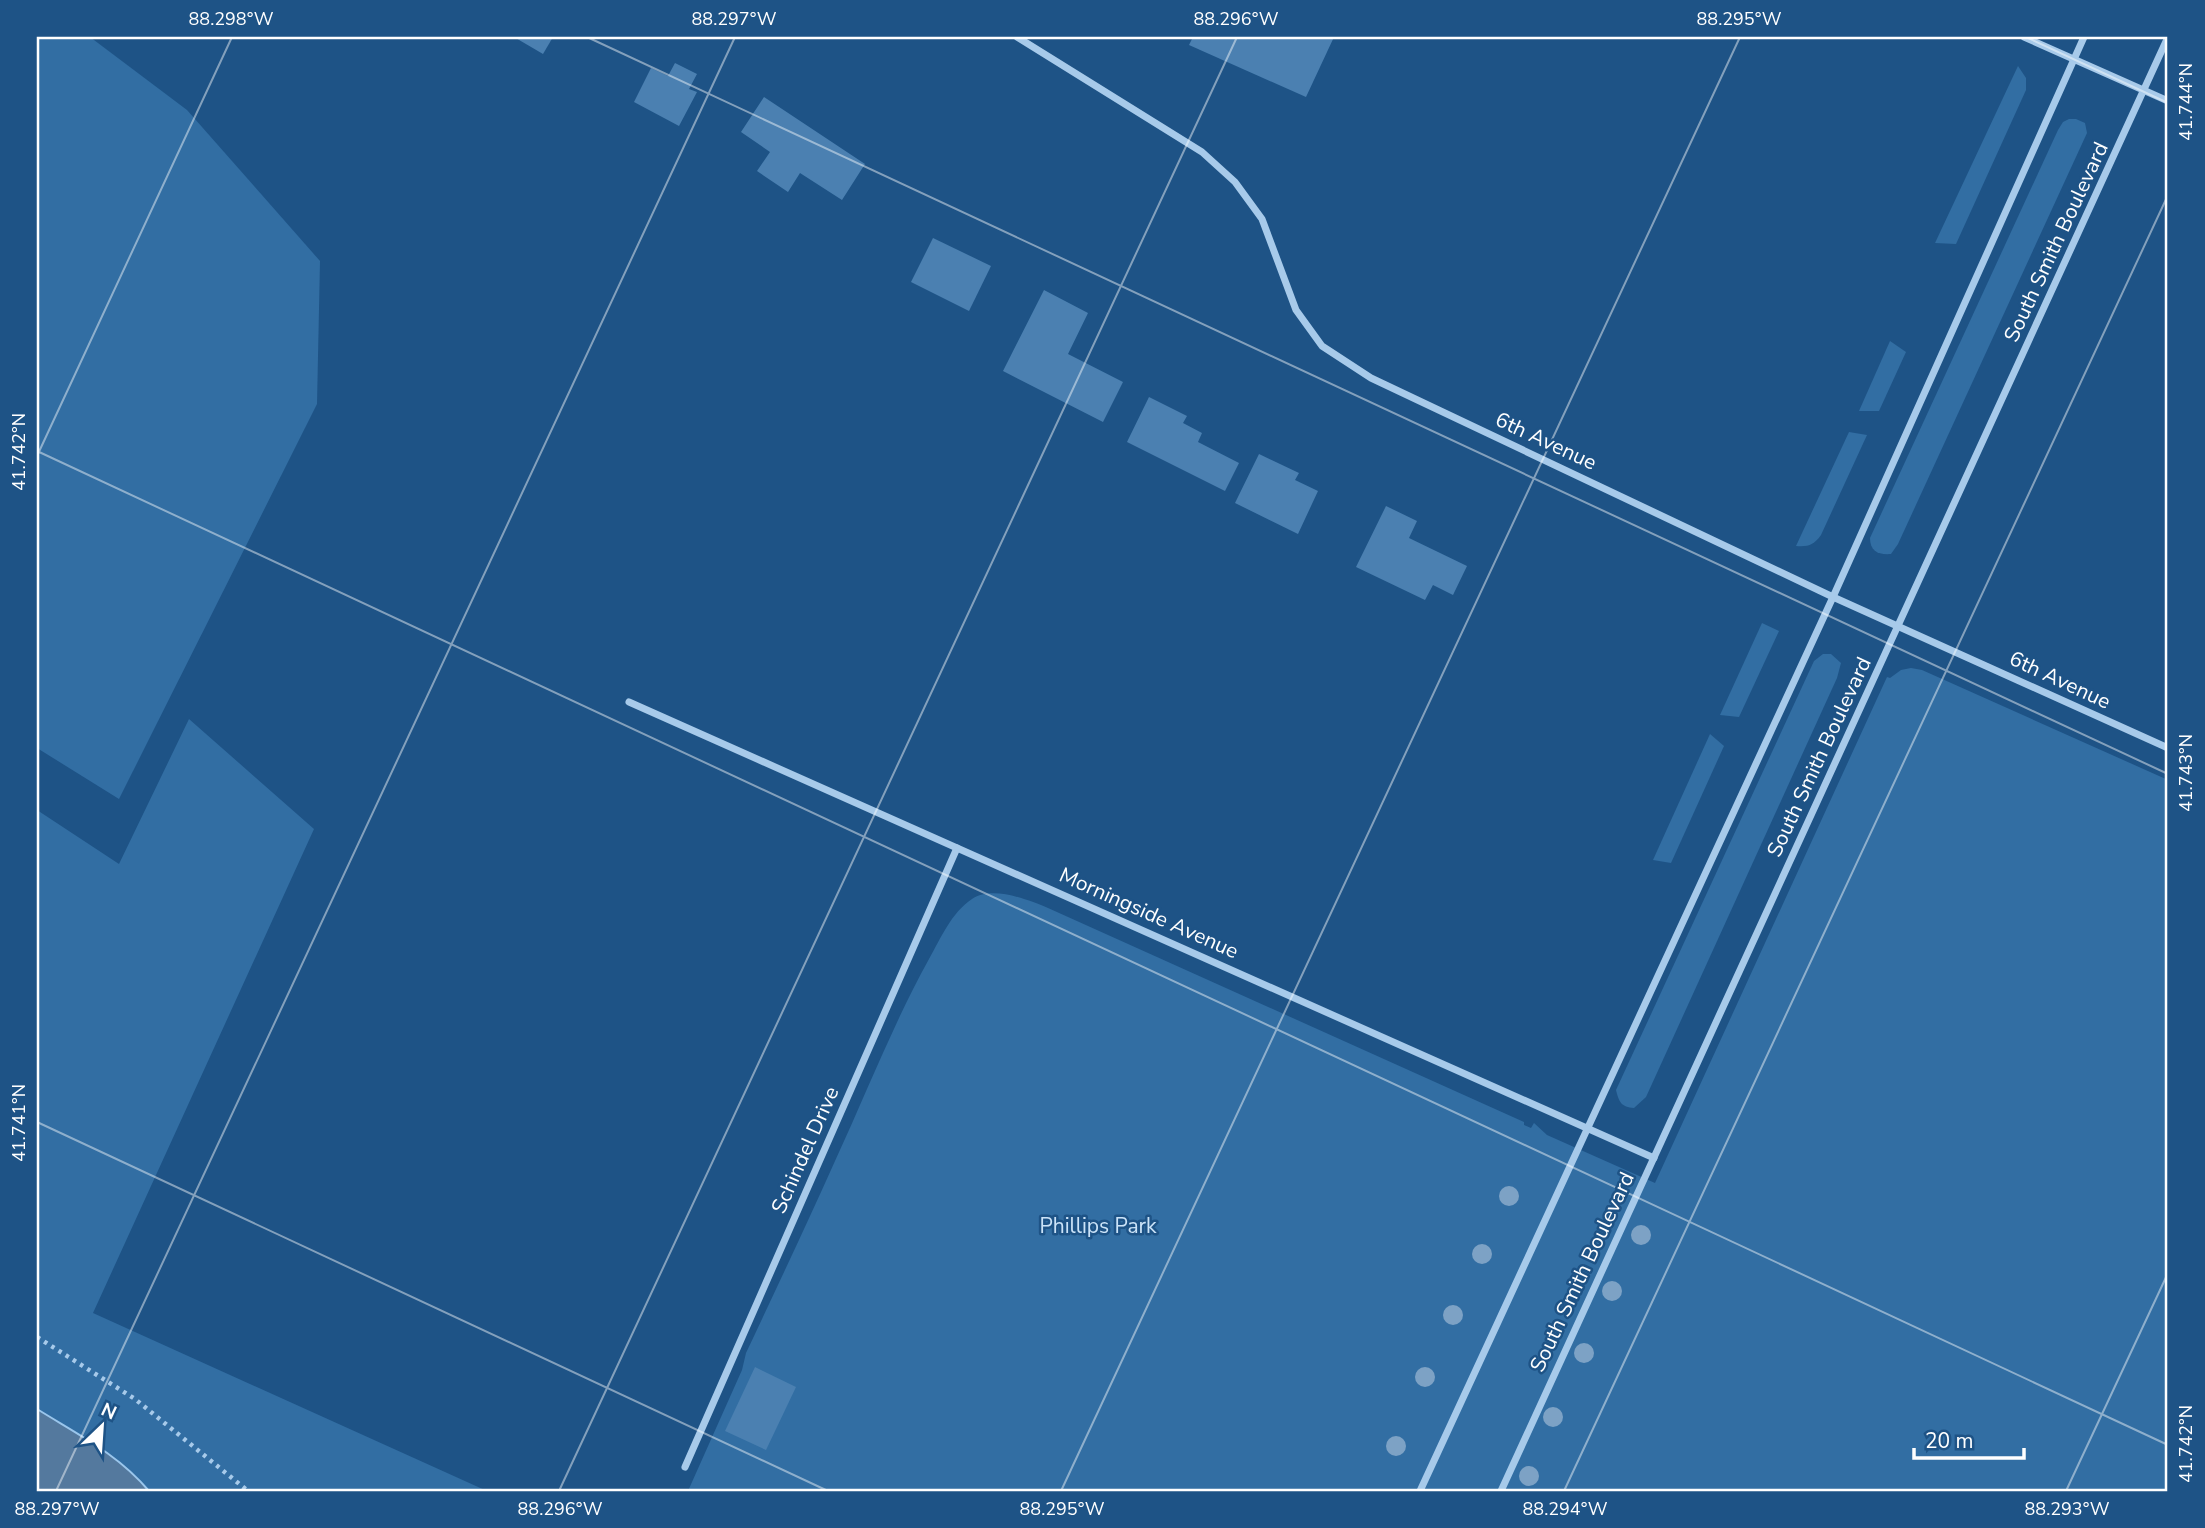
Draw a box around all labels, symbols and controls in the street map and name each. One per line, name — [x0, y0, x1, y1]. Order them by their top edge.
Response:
text: 88.298°W — [189, 7, 274, 31]
text: 88.297°W — [692, 7, 777, 31]
text: 88.296°W — [1194, 7, 1279, 31]
text: 88.295°W — [1697, 7, 1782, 31]
text: 41.744°N — [2174, 63, 2198, 141]
street label: South Smith Boulevard — [1997, 137, 2115, 347]
street label: 6th Avenue — [1491, 405, 1601, 477]
text: 41.742°N — [7, 413, 31, 491]
street label: 6th Avenue — [2005, 644, 2115, 716]
street label: South Smith Boulevard — [1760, 652, 1878, 862]
text: 41.743°N — [2174, 734, 2198, 812]
street label: Morningside Avenue — [1055, 861, 1243, 965]
street label: Schindel Drive — [765, 1082, 845, 1218]
text: 41.741°N — [7, 1084, 31, 1162]
street label: South Smith Boulevard — [1523, 1167, 1641, 1377]
park label: Phillips Park — [1039, 1212, 1157, 1240]
north arrow — [66, 1392, 136, 1462]
text: N — [97, 1397, 121, 1426]
text: 41.742°N — [2174, 1405, 2198, 1483]
scale bar — [1914, 1416, 2025, 1460]
text: 20 m — [1925, 1427, 1974, 1455]
text: 88.297°W — [15, 1497, 100, 1521]
text: 88.296°W — [518, 1497, 603, 1521]
text: 88.295°W — [1020, 1497, 1105, 1521]
text: 88.294°W — [1523, 1497, 1608, 1521]
text: 88.293°W — [2025, 1497, 2110, 1521]

